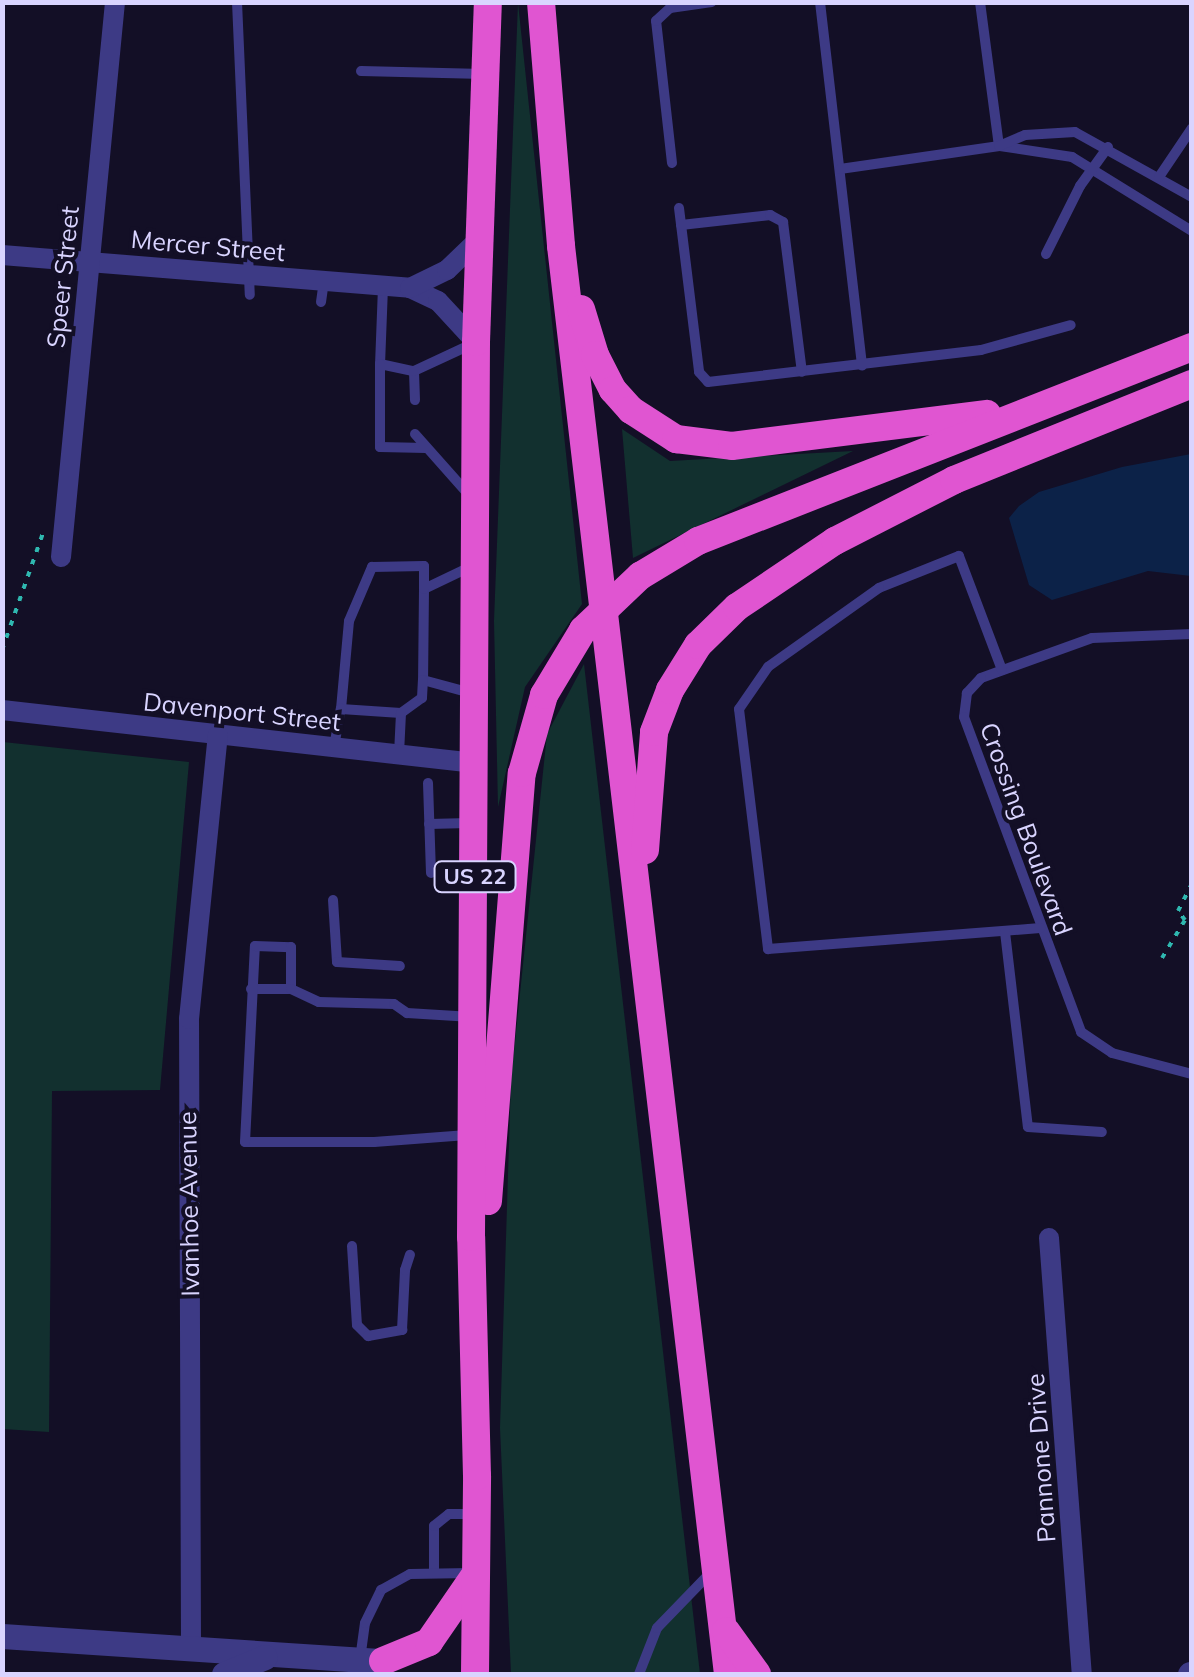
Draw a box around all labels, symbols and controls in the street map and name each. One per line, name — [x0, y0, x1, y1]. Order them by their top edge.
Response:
street label: Speer Street — [41, 205, 85, 349]
street label: Mercer Street — [130, 224, 286, 268]
street label: Davenport Street — [142, 687, 342, 737]
street label: Crossing Boulevard — [974, 718, 1078, 940]
road number: US 22 — [432, 860, 518, 894]
street label: Ivanhoe Avenue — [172, 1111, 206, 1297]
street label: Pannone Drive — [1020, 1372, 1062, 1544]

